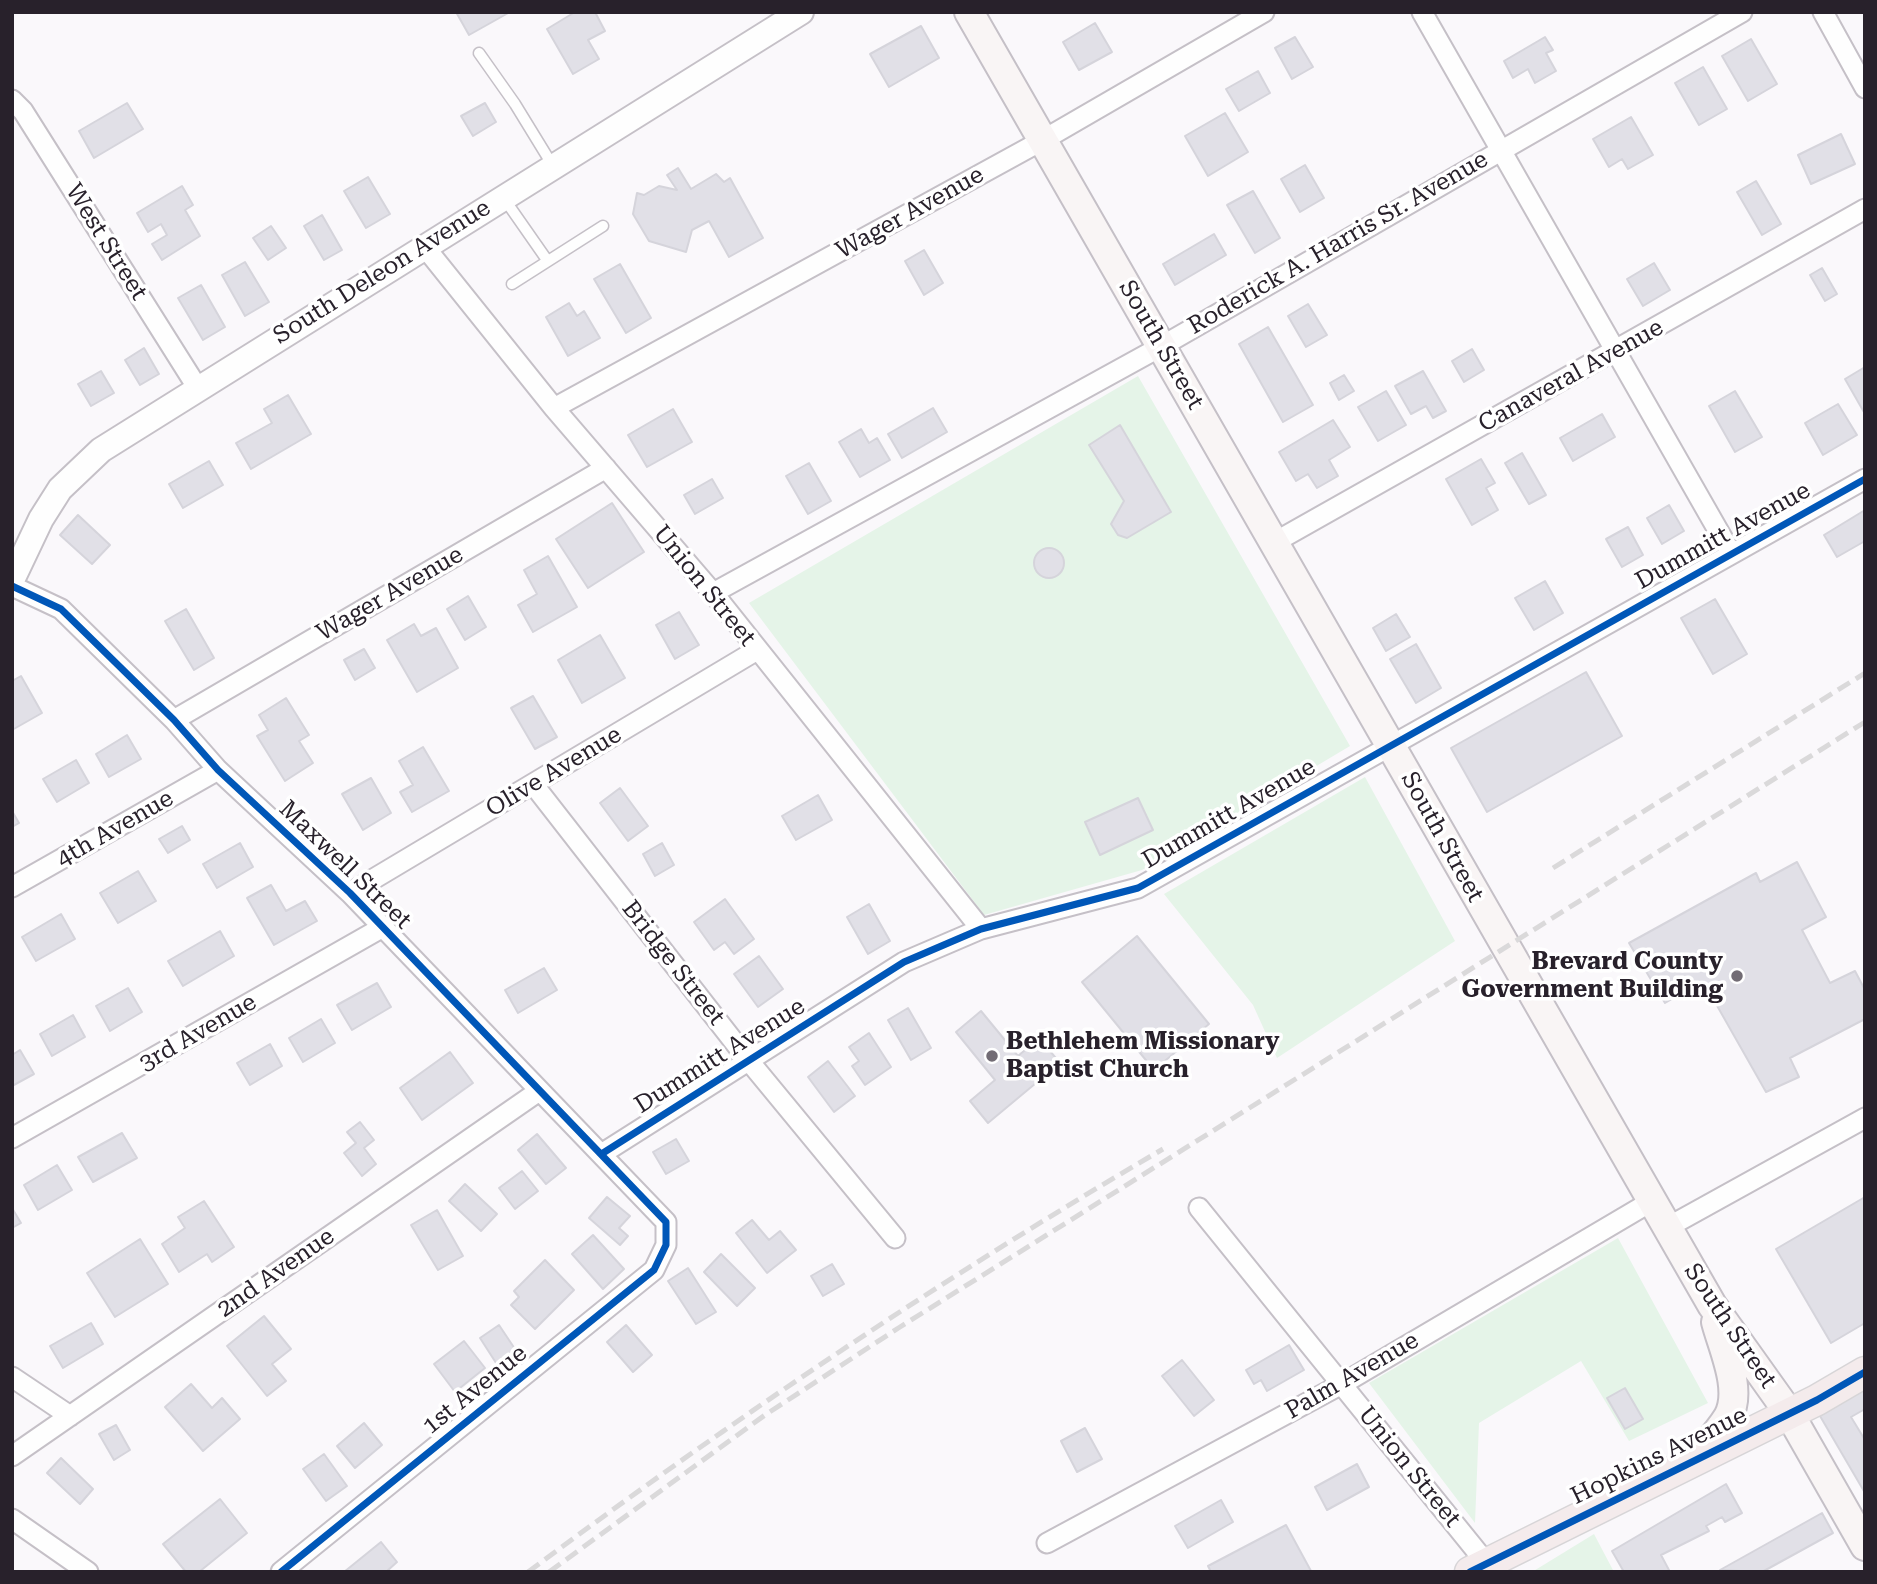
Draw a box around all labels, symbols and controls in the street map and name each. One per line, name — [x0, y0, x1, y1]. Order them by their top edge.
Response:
street label: Roderick A. Harris Sr. Avenue — [1183, 145, 1493, 341]
street label: Wager Avenue — [831, 161, 989, 265]
street label: West Street — [59, 178, 153, 306]
street label: South Deleon Avenue — [268, 193, 496, 351]
street label: South Street — [1112, 275, 1210, 415]
street label: Canaveral Avenue — [1474, 313, 1668, 439]
street label: Dummitt Avenue — [1631, 476, 1815, 596]
street label: Union Street — [647, 520, 761, 652]
street label: Wager Avenue — [312, 540, 468, 648]
street label: Olive Avenue — [481, 720, 627, 824]
street label: Dummitt Avenue — [1137, 753, 1321, 875]
street label: South Street — [1394, 767, 1490, 907]
street label: 4th Avenue — [52, 784, 178, 874]
street label: Maxwell Street — [273, 795, 417, 935]
street label: Bridge Street — [615, 895, 731, 1031]
place label: Brevard County Government Building — [1461, 948, 1723, 1004]
marker: Brevard County Government Building — [1729, 968, 1745, 984]
street label: 3rd Avenue — [134, 988, 262, 1078]
street label: Dummitt Avenue — [630, 992, 810, 1120]
place label: Bethlehem Missionary Baptist Church — [1006, 1028, 1280, 1084]
marker: Bethlehem Missionary Baptist Church — [984, 1048, 1000, 1064]
street label: 2nd Avenue — [212, 1222, 340, 1324]
street label: South Street — [1678, 1258, 1782, 1394]
street label: Palm Avenue — [1280, 1326, 1424, 1426]
street label: 1st Avenue — [417, 1339, 533, 1441]
street label: Union Street — [1352, 1401, 1466, 1533]
street label: Hopkins Avenue — [1566, 1401, 1752, 1511]

